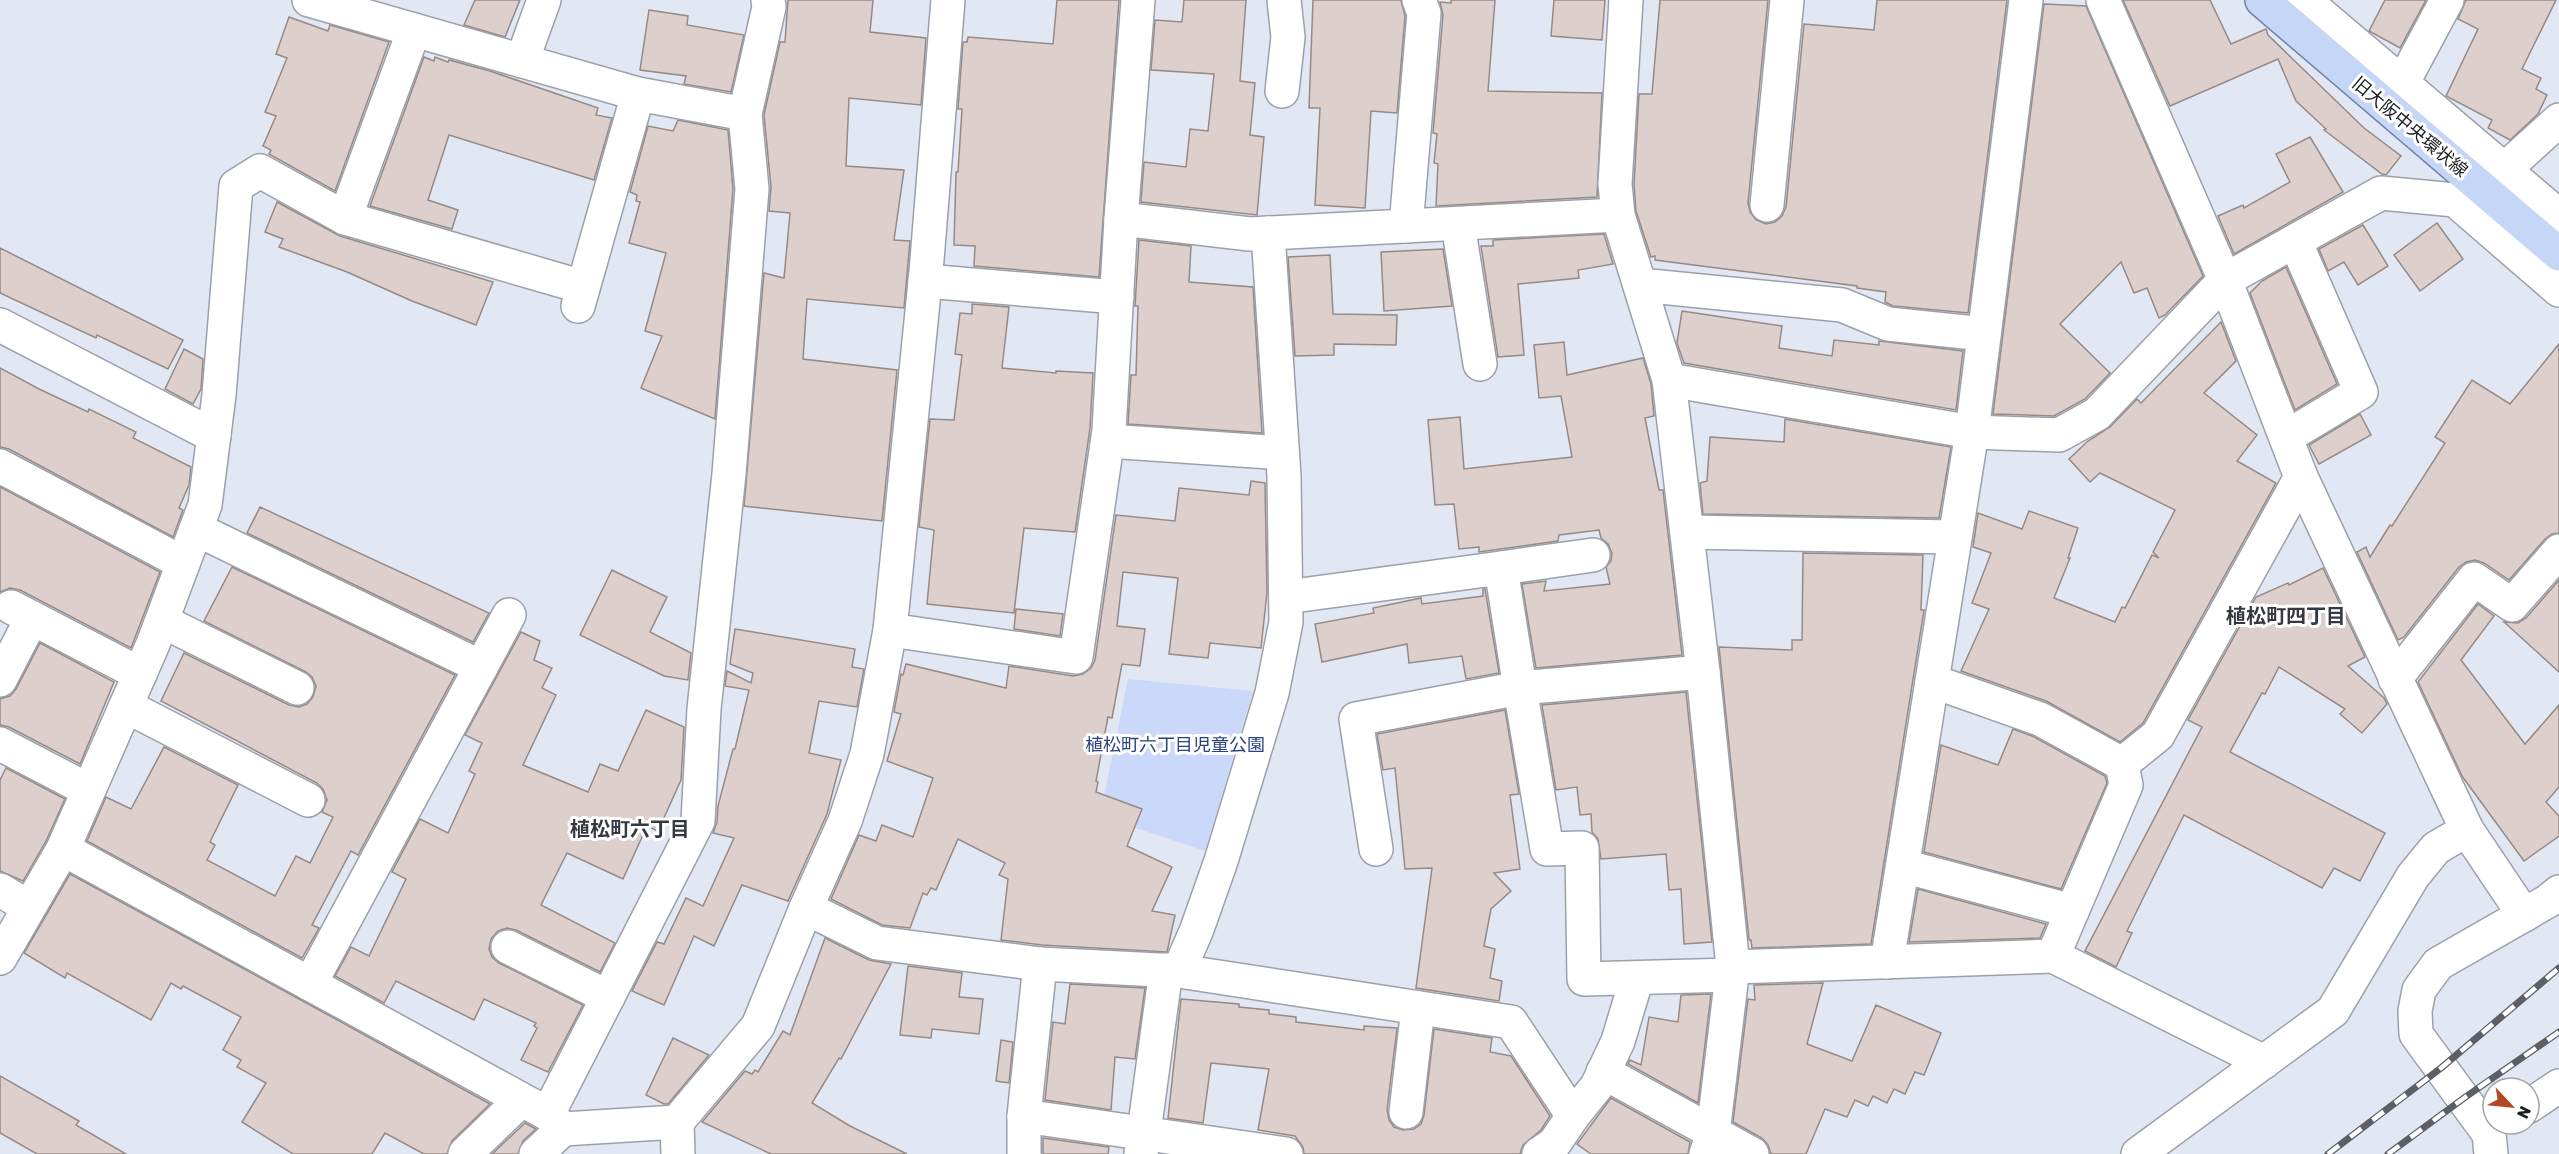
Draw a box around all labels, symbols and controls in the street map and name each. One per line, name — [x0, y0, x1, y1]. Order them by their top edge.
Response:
street label: 旧大阪中央環状線 — [2348, 72, 2472, 182]
district label: 植松町四丁目 — [2226, 604, 2346, 628]
park label: 植松町六丁目児童公園 — [1085, 734, 1265, 756]
district label: 植松町六丁目 — [570, 817, 690, 841]
north arrow — [2481, 1076, 2541, 1136]
text: N — [2513, 1103, 2535, 1122]

